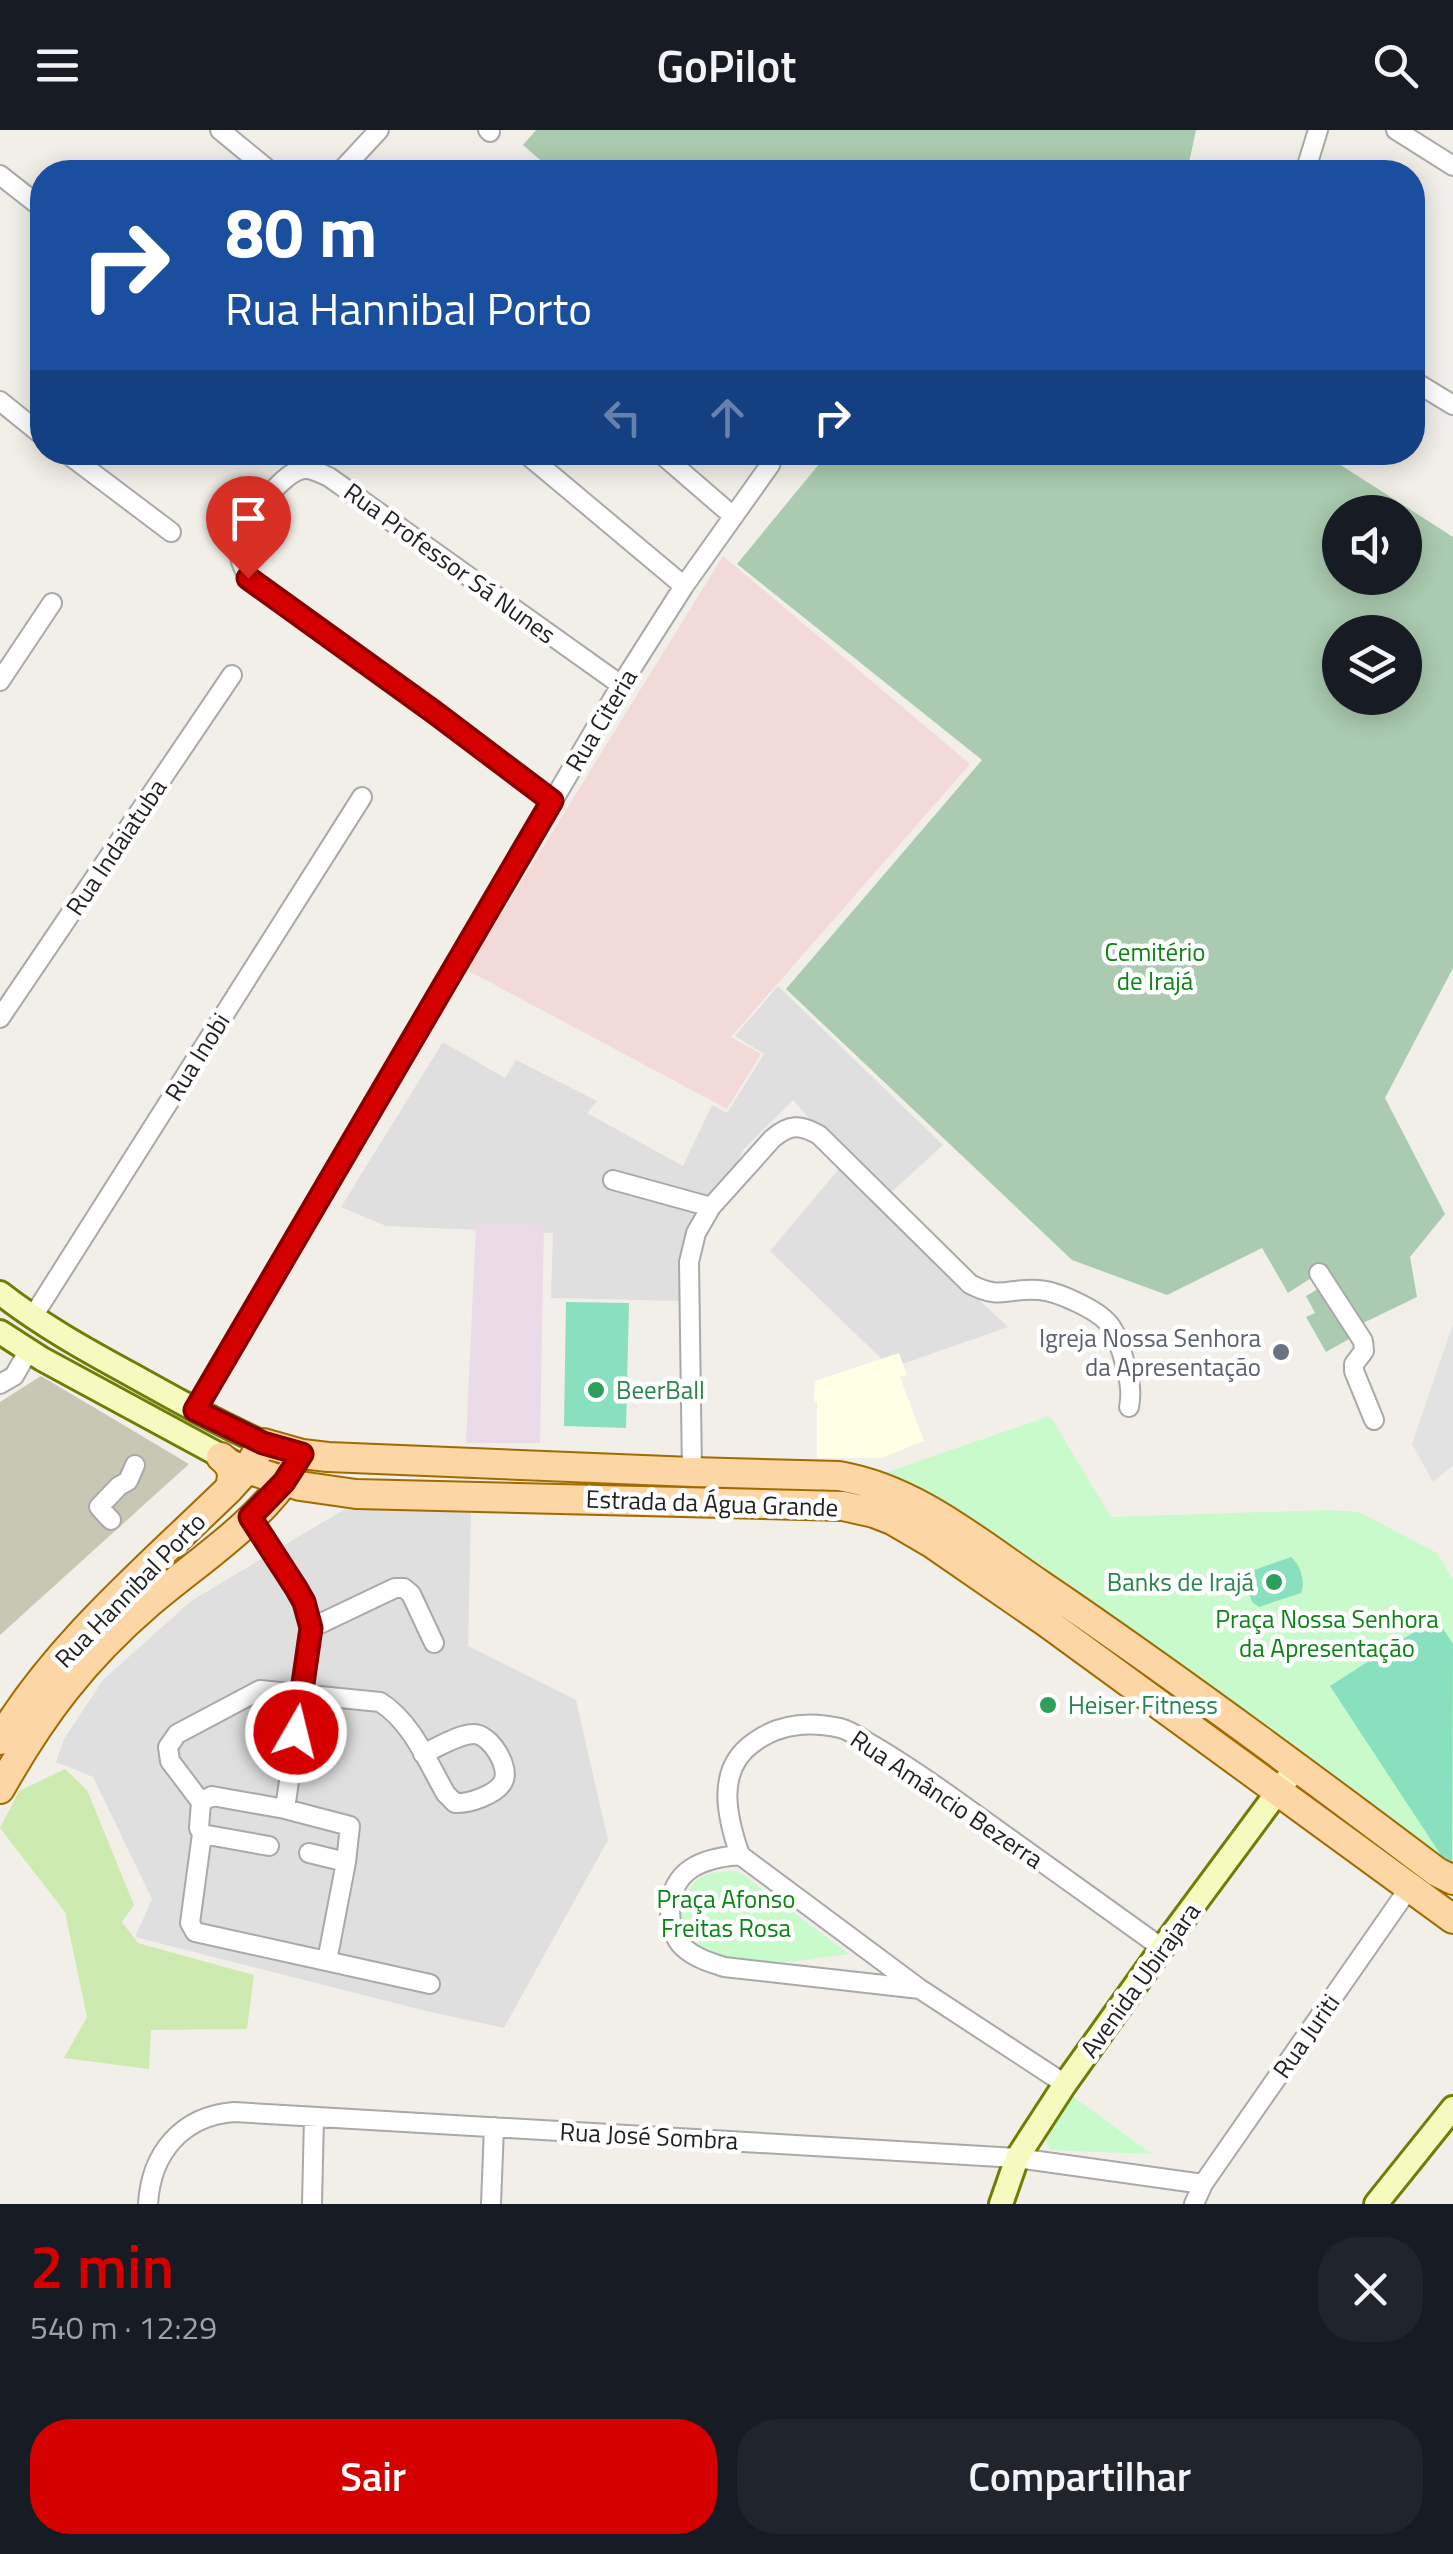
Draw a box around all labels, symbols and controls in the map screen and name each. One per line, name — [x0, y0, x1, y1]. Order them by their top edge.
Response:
text: GoPilot — [657, 31, 796, 99]
icon: menu — [30, 38, 85, 93]
icon: search — [1368, 38, 1423, 93]
text: 80 m — [225, 178, 378, 284]
icon: right — [60, 200, 190, 330]
text: Rua Hannibal Porto — [225, 274, 592, 342]
icon: left — [595, 390, 650, 445]
icon: ahead — [700, 390, 755, 445]
icon: right — [805, 390, 860, 445]
street label: Rua Professor Sá Nunes — [336, 473, 564, 653]
pin — [206, 476, 291, 579]
icon: arrive — [221, 491, 276, 546]
map controls — [1322, 495, 1422, 715]
button: sound — [1322, 495, 1422, 595]
button: layers — [1322, 615, 1422, 715]
street label: Rua Citeria — [555, 661, 647, 779]
street label: Rua Indaiatuba — [56, 771, 176, 923]
park label: Cemitério de Irajá — [1104, 933, 1206, 1000]
street label: Rua Inobi — [155, 1005, 239, 1109]
place label: Igreja Nossa Senhora da Apresentação — [1039, 1319, 1261, 1386]
marker: Igreja Nossa Senhora da Apresentação — [1270, 1341, 1292, 1363]
place label: BeerBall — [616, 1371, 705, 1409]
marker: BeerBall — [585, 1379, 607, 1401]
street label: Estrada da Água Grande — [585, 1480, 839, 1526]
street label: Rua Hannibal Porto — [46, 1503, 214, 1677]
place label: Banks de Irajá — [1107, 1563, 1254, 1601]
marker: Banks de Irajá — [1263, 1571, 1285, 1593]
park label: Praça Nossa Senhora da Apresentação — [1215, 1600, 1439, 1667]
position arrow — [244, 1680, 348, 1784]
place label: Heiser Fitness — [1068, 1686, 1218, 1724]
marker: Heiser Fitness — [1037, 1694, 1059, 1716]
street label: Rua Amâncio Bezerra — [843, 1720, 1051, 1878]
park label: Praça Afonso Freitas Rosa — [656, 1880, 796, 1947]
street label: Avenida Ubirajara — [1071, 1894, 1210, 2066]
street label: Rua Juriti — [1263, 1986, 1349, 2086]
street label: Rua José Sombra — [559, 2112, 740, 2160]
text: 2 min — [30, 2220, 174, 2311]
button: close — [1318, 2237, 1423, 2342]
text: 540 m · 12:29 — [30, 2303, 217, 2351]
button: Sair — [30, 2419, 717, 2534]
button: Compartilhar — [737, 2419, 1423, 2534]

